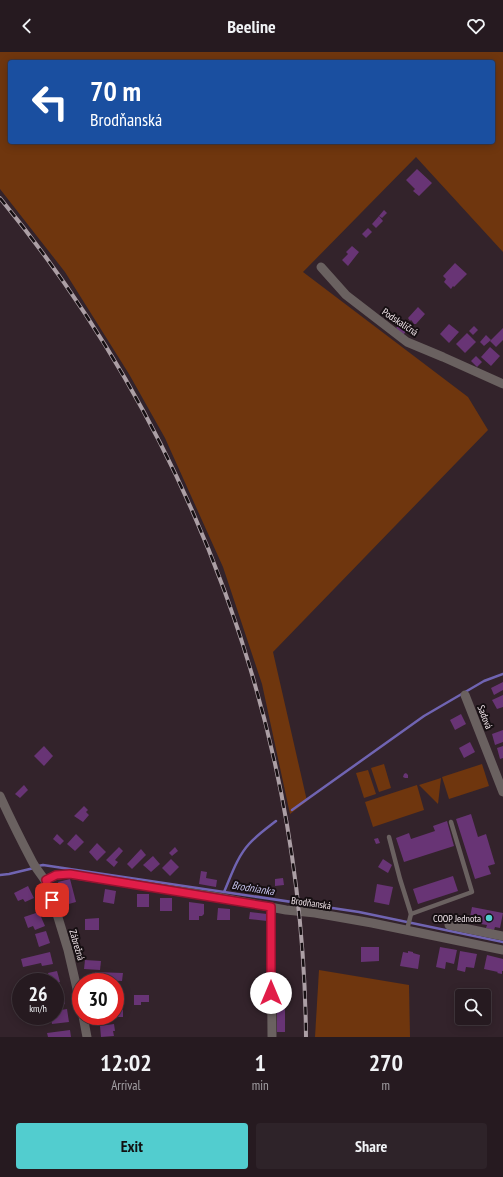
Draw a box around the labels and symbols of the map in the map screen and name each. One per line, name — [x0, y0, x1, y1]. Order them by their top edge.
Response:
street label: Podskaličná — [380, 305, 420, 339]
street label: Sadová — [475, 703, 495, 731]
water label: Brodnianka — [231, 878, 276, 898]
pin — [35, 883, 69, 917]
street label: Brodňanská — [290, 894, 332, 912]
place label: COOP Jednota — [433, 912, 481, 925]
marker: COOP Jednota — [484, 913, 494, 923]
street label: Zábrežná — [66, 928, 88, 962]
position arrow — [250, 972, 292, 1014]
speed limit sign: 30 — [72, 973, 124, 1025]

